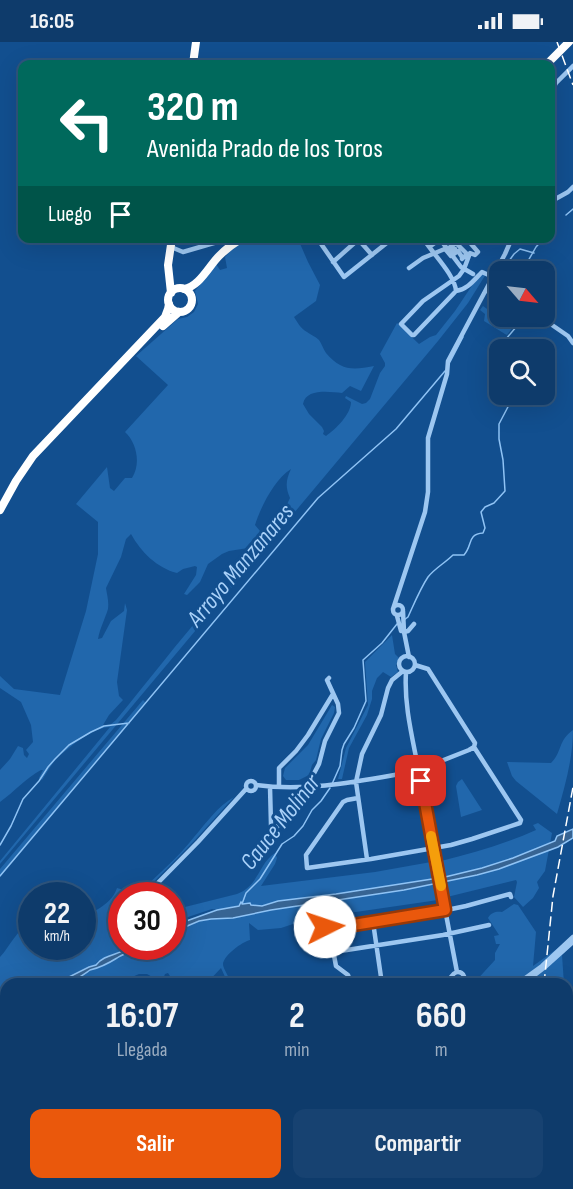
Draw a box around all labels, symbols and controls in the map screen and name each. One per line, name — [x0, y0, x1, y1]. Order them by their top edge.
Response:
text: 16:05 — [30, 8, 74, 35]
text: 320 m — [147, 82, 239, 133]
icon: left — [48, 84, 126, 162]
text: Avenida Prado de los Toros — [147, 133, 383, 165]
icon: arrive — [104, 198, 137, 231]
text: Luego — [48, 201, 92, 228]
north arrow — [489, 261, 555, 327]
map controls — [489, 261, 555, 405]
button: search — [489, 339, 555, 405]
water label: Arroyo Manzanares — [180, 498, 300, 633]
pin — [395, 755, 446, 806]
icon: arrive — [404, 764, 437, 797]
water label: Cauce Molinar — [234, 768, 327, 876]
speed limit sign: 30 — [108, 882, 186, 960]
position arrow — [293, 895, 357, 959]
text: 22 — [44, 896, 70, 932]
text: km/h — [44, 927, 70, 946]
text: 16:07 — [106, 995, 178, 1038]
text: 2 — [289, 995, 305, 1038]
text: 660 — [416, 995, 467, 1038]
text: Llegada — [117, 1038, 167, 1062]
text: min — [284, 1038, 309, 1062]
text: m — [435, 1038, 448, 1062]
button: Salir — [30, 1109, 281, 1178]
button: Compartir — [293, 1109, 543, 1178]

